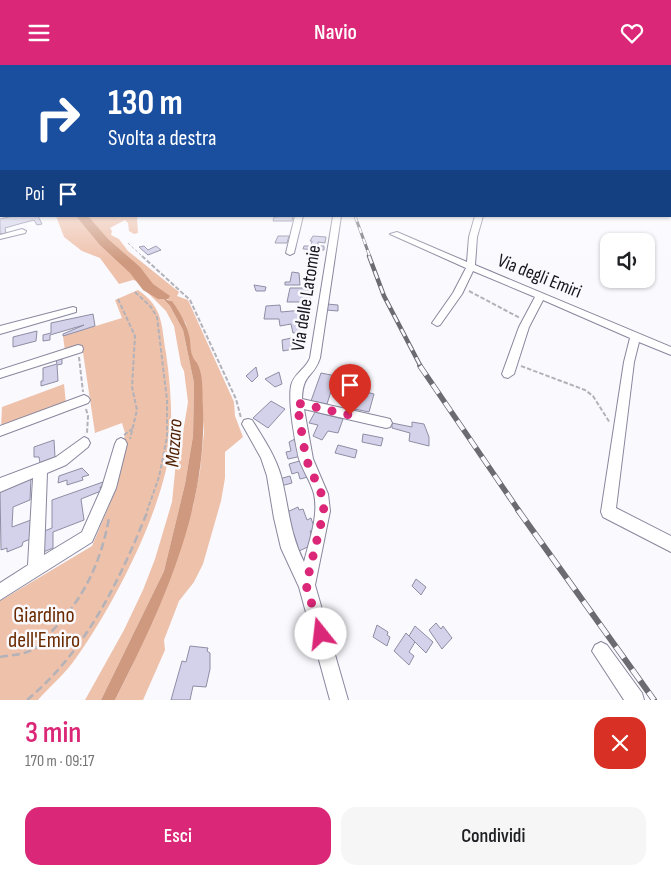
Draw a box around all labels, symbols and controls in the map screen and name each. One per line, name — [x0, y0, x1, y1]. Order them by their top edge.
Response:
icon: menu — [25, 19, 53, 47]
text: Navio — [314, 19, 357, 46]
icon: heart — [618, 19, 646, 47]
text: 130 m — [108, 82, 183, 125]
icon: right — [25, 85, 90, 150]
text: Svolta a destra — [108, 125, 217, 152]
icon: arrive — [54, 180, 82, 208]
text: Poi — [25, 183, 44, 206]
map controls — [600, 233, 655, 288]
button: sound — [600, 233, 655, 288]
street label: Via delle Latomie — [287, 244, 326, 353]
street label: Via degli Emiri — [494, 249, 585, 304]
pin — [329, 364, 371, 415]
icon: arrive — [336, 371, 364, 399]
water label: Mazaro — [160, 418, 188, 468]
park label: Giardino dell'Emiro — [8, 602, 80, 654]
position arrow — [294, 607, 346, 659]
text: 3 min — [25, 715, 81, 751]
button: close — [594, 717, 646, 769]
text: 170 m · 09:17 — [25, 752, 94, 771]
button: Esci — [25, 807, 331, 865]
button: Condividi — [341, 807, 646, 865]

